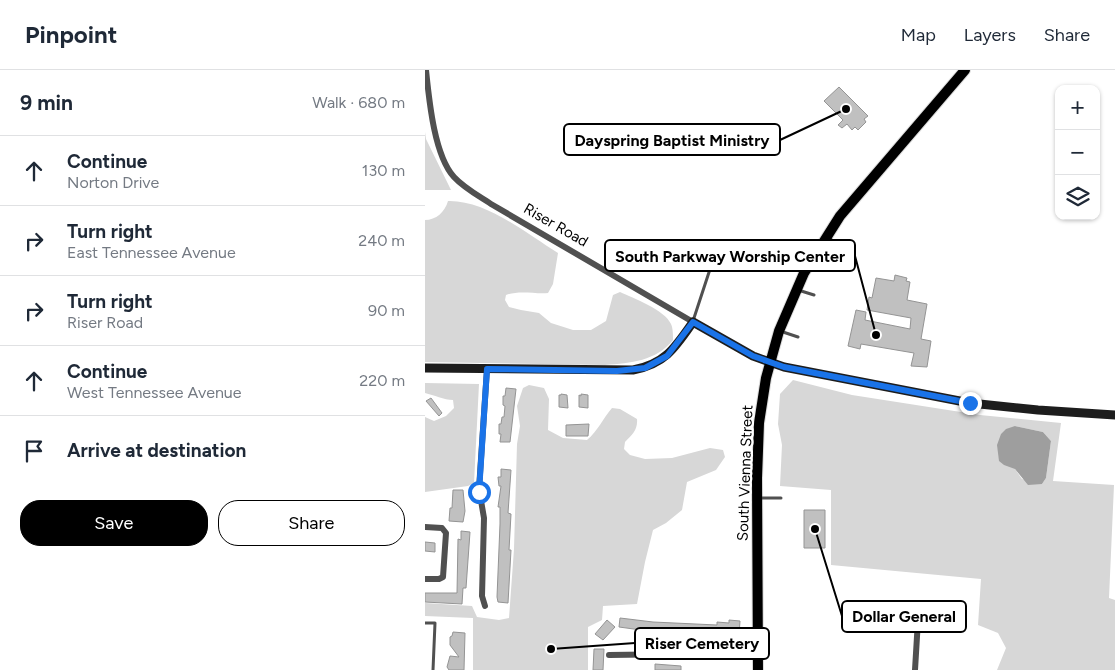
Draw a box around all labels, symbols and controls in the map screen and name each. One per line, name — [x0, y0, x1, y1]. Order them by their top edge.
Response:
text: Pinpoint — [25, 20, 117, 49]
text: Map — [901, 24, 936, 46]
text: Layers — [964, 24, 1016, 46]
text: Share — [1044, 24, 1090, 46]
map controls — [1055, 85, 1100, 220]
button: + — [1055, 85, 1100, 130]
text: 9 min — [20, 90, 73, 115]
text: Walk · 680 m — [312, 93, 405, 112]
callout: Dayspring Baptist Ministry — [564, 124, 780, 155]
button: − — [1055, 130, 1100, 175]
text: Dayspring Baptist Ministry — [574, 131, 770, 150]
text: Continue — [67, 150, 147, 173]
icon: ahead — [20, 157, 48, 185]
text: 130 m — [362, 161, 405, 180]
text: Norton Drive — [67, 173, 159, 192]
button: layers — [1055, 175, 1100, 220]
street label: Riser Road — [521, 199, 591, 251]
text: Turn right — [67, 220, 153, 243]
icon: right — [20, 227, 48, 255]
text: 240 m — [358, 231, 405, 250]
callout: South Parkway Worship Center — [605, 240, 855, 271]
text: East Tennessee Avenue — [67, 243, 236, 262]
text: South Parkway Worship Center — [615, 247, 845, 266]
text: Turn right — [67, 290, 153, 313]
icon: right — [20, 297, 48, 325]
text: 90 m — [368, 301, 405, 320]
text: Riser Road — [67, 313, 143, 332]
text: Continue — [67, 360, 147, 383]
icon: ahead — [20, 367, 48, 395]
text: 220 m — [359, 371, 405, 390]
text: West Tennessee Avenue — [67, 383, 242, 402]
route end — [959, 392, 982, 415]
street label: South Vienna Street — [734, 404, 756, 541]
icon: arrive — [20, 437, 48, 465]
text: Arrive at destination — [67, 439, 246, 462]
route start — [468, 481, 491, 504]
button: Save — [20, 500, 208, 546]
button: Share — [218, 500, 405, 546]
callout: Dollar General — [842, 601, 966, 632]
text: Dollar General — [852, 607, 956, 626]
callout: Riser Cemetery — [635, 628, 769, 659]
text: Riser Cemetery — [645, 634, 760, 653]

